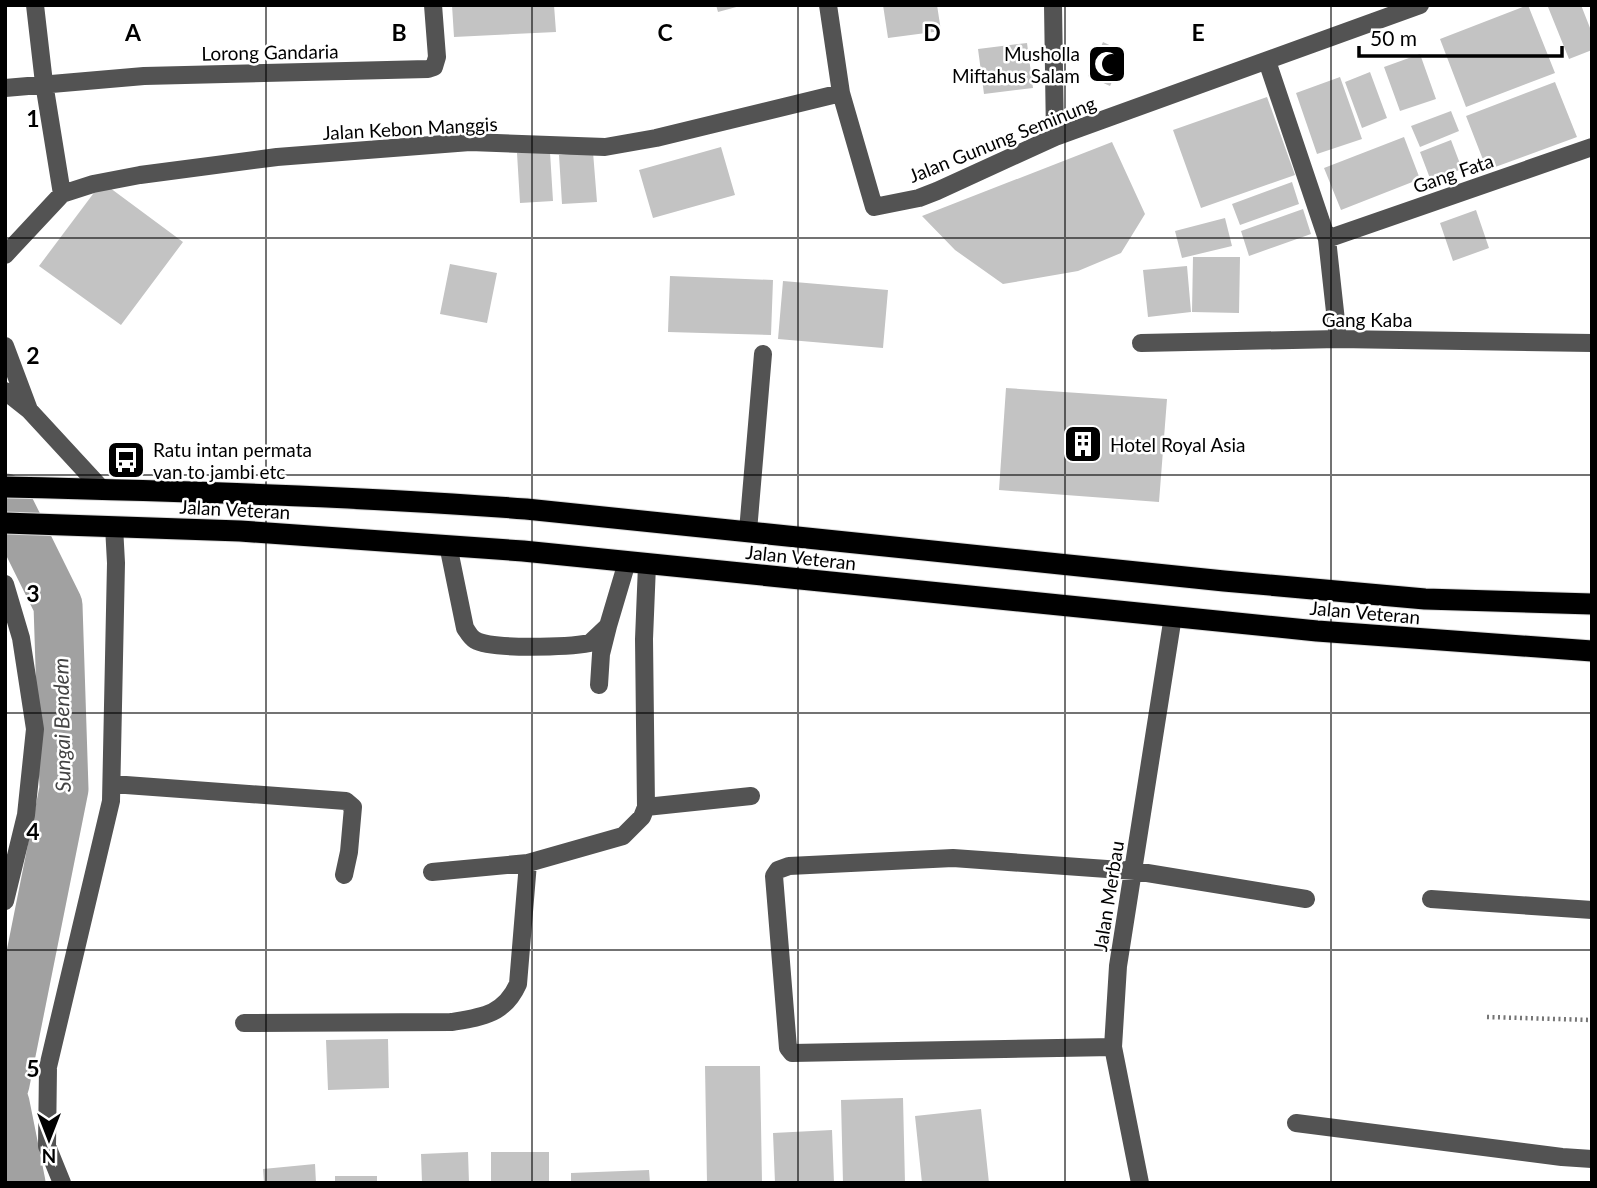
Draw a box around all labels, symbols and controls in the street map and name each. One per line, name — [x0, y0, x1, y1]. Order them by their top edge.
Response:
scale bar — [1359, 14, 1562, 58]
text: A — [124, 18, 142, 46]
text: B — [391, 18, 407, 46]
text: C — [657, 18, 673, 46]
text: D — [923, 18, 941, 46]
text: E — [1191, 18, 1205, 46]
text: 50 m — [1370, 25, 1417, 50]
street label: Lorong Gandaria — [201, 39, 339, 65]
place label: Musholla Miftahus Salam — [952, 42, 1080, 87]
mosque icon: Musholla Miftahus Salam — [1086, 43, 1128, 85]
street label: Jalan Gunung Seminung — [905, 91, 1099, 187]
text: 1 — [26, 104, 40, 132]
street label: Jalan Kebon Manggis — [322, 112, 498, 144]
street label: Gang Fata — [1410, 149, 1496, 197]
street label: Gang Kaba — [1322, 308, 1412, 331]
text: 2 — [26, 341, 40, 369]
building icon: Hotel Royal Asia — [1062, 423, 1104, 465]
place label: Hotel Royal Asia — [1110, 433, 1246, 456]
place label: Ratu intan permata van to jambi etc — [153, 438, 312, 483]
bus stop icon: Ratu intan permata van to jambi etc — [105, 439, 147, 481]
street label: Jalan Veteran — [179, 495, 291, 523]
street label: Jalan Veteran — [745, 540, 857, 574]
text: 3 — [26, 579, 40, 607]
street label: Jalan Veteran — [1309, 596, 1421, 628]
water label: Sungai Bendem — [47, 658, 75, 792]
text: 4 — [26, 817, 40, 845]
street label: Jalan Merbau — [1088, 839, 1128, 953]
text: 5 — [26, 1054, 40, 1082]
north arrow — [14, 1104, 84, 1174]
text: N — [42, 1145, 56, 1168]

